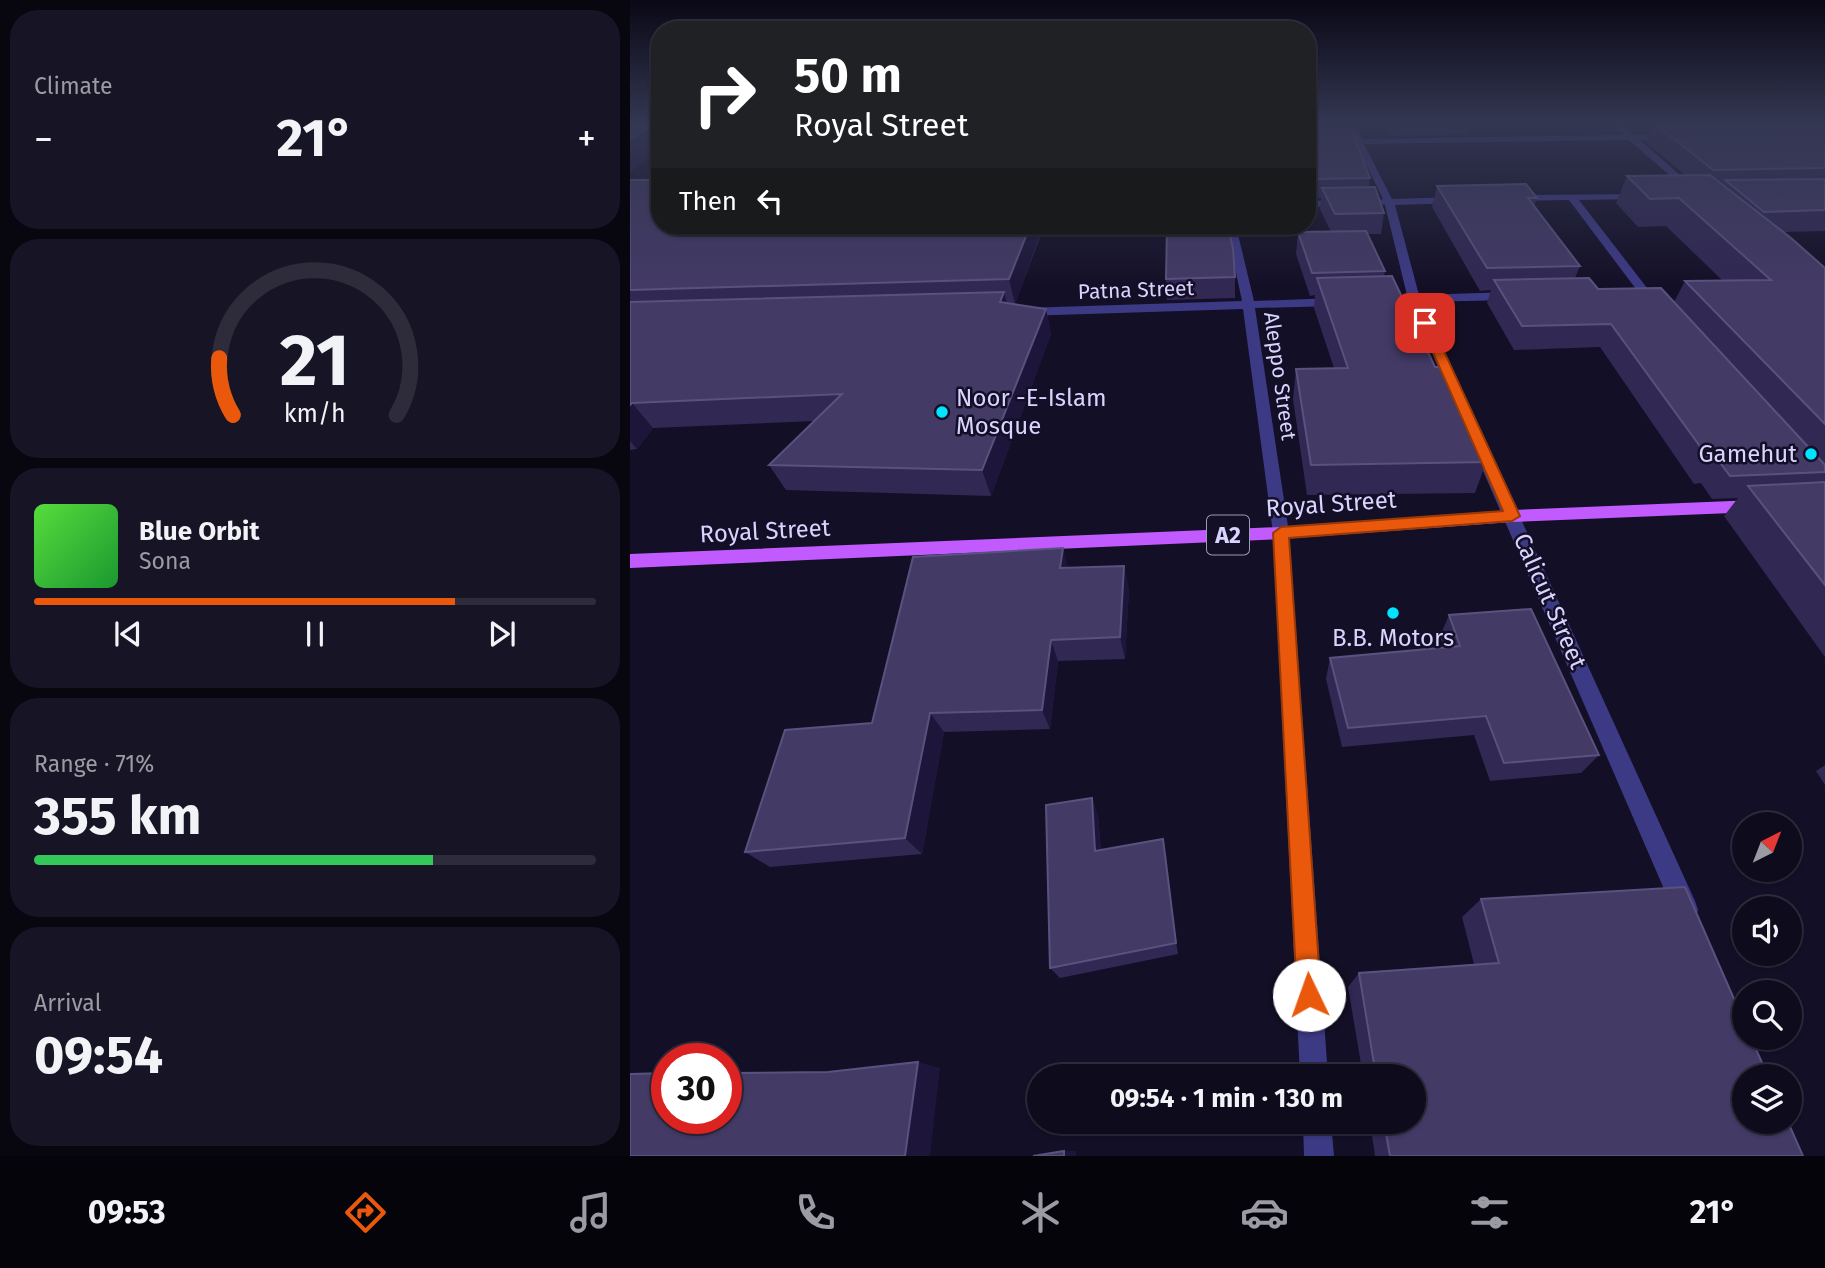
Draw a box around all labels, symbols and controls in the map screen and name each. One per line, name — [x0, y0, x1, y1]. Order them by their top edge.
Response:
text: 50 m — [794, 46, 902, 105]
icon: right — [679, 49, 770, 140]
text: Climate — [34, 72, 113, 100]
text: Royal Street — [794, 106, 968, 144]
text: 21° — [277, 107, 354, 170]
text: − — [34, 116, 53, 162]
text: + — [577, 116, 596, 162]
icon: left — [751, 182, 789, 220]
text: Then — [679, 186, 737, 217]
street label: Patna Street — [1077, 275, 1195, 305]
pin — [1395, 293, 1455, 353]
icon: arrive — [1406, 304, 1444, 342]
street label: Aleppo Street — [1258, 310, 1302, 442]
text: 21 — [280, 317, 350, 404]
place label: Noor -E-Islam Mosque — [956, 384, 1107, 440]
text: km/h — [284, 399, 346, 429]
marker: Noor -E-Islam Mosque — [934, 404, 950, 420]
place label: Gamehut — [1698, 440, 1797, 468]
marker: Gamehut — [1803, 446, 1819, 462]
street label: Royal Street — [1265, 485, 1398, 523]
street label: Royal Street — [699, 514, 831, 548]
text: Blue Orbit — [139, 516, 259, 547]
road number: A2 — [1207, 516, 1249, 554]
street label: Calicut Street — [1508, 529, 1592, 673]
text: Sona — [139, 547, 191, 575]
marker: B.B. Motors — [1385, 605, 1401, 621]
icon: previous — [109, 615, 147, 653]
icon: pause — [296, 615, 334, 653]
icon: next — [483, 615, 521, 653]
place label: B.B. Motors — [1332, 624, 1454, 652]
text: Range · 71% — [34, 750, 154, 778]
text: 355 km — [34, 785, 202, 848]
north arrow — [1732, 812, 1802, 882]
map controls — [1732, 812, 1802, 1134]
button: sound — [1732, 896, 1802, 966]
position arrow — [1272, 958, 1346, 1032]
button: search — [1732, 980, 1802, 1050]
text: Arrival — [34, 989, 101, 1017]
text: 09:54 — [34, 1024, 163, 1087]
speed limit sign: 30 — [651, 1043, 742, 1134]
button: layers — [1732, 1064, 1802, 1134]
text: 09:54 · 1 min · 130 m — [1110, 1083, 1343, 1114]
icon: directions — [341, 1188, 390, 1237]
icon: music — [566, 1188, 615, 1237]
icon: phone — [791, 1188, 840, 1237]
icon: climate — [1016, 1188, 1065, 1237]
icon: car — [1240, 1188, 1289, 1237]
icon: filters — [1465, 1188, 1514, 1237]
text: 09:53 — [88, 1193, 166, 1231]
text: 21° — [1690, 1193, 1737, 1231]

